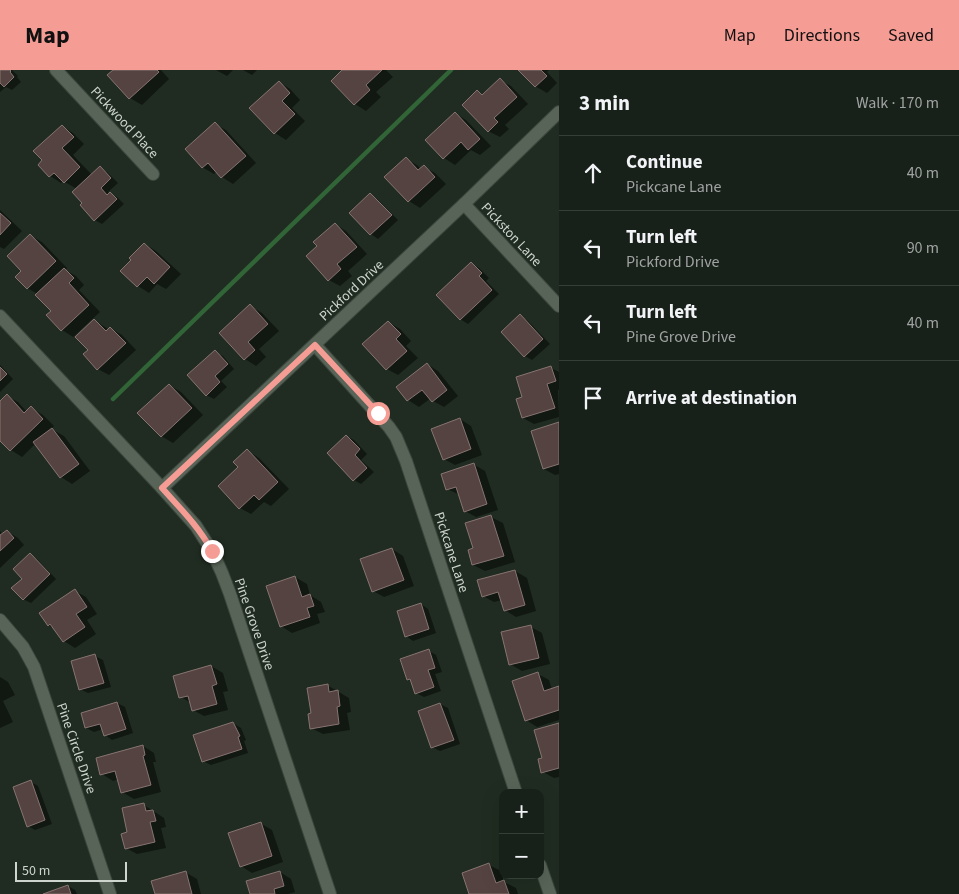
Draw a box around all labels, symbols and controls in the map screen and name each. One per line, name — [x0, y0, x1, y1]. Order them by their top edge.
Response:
text: Map — [25, 18, 70, 53]
text: Map — [724, 23, 756, 48]
text: Directions — [784, 23, 860, 48]
text: Saved — [888, 23, 934, 48]
street label: Pickwood Place — [86, 82, 163, 163]
text: 3 min — [579, 88, 630, 118]
text: Walk · 170 m — [856, 92, 939, 114]
text: Continue — [626, 149, 703, 176]
icon: ahead — [579, 159, 607, 187]
text: 40 m — [907, 162, 939, 184]
text: Pickcane Lane — [626, 176, 722, 198]
street label: Pickston Lane — [476, 198, 546, 271]
text: Turn left — [626, 224, 697, 251]
icon: left — [579, 234, 607, 262]
text: 90 m — [907, 237, 939, 259]
text: Pickford Drive — [626, 251, 720, 273]
street label: Pickford Drive — [315, 255, 388, 326]
text: Turn left — [626, 299, 697, 326]
icon: left — [579, 309, 607, 337]
text: 40 m — [907, 312, 939, 334]
text: Pine Grove Drive — [626, 326, 736, 348]
icon: arrive — [579, 384, 607, 412]
text: Arrive at destination — [626, 385, 797, 412]
route start — [367, 402, 390, 425]
street label: Pickcane Lane — [429, 509, 473, 595]
route end — [201, 540, 224, 563]
street label: Pine Grove Drive — [229, 576, 279, 673]
street label: Pine Circle Drive — [51, 700, 101, 797]
map controls — [499, 789, 544, 879]
button: + — [499, 789, 544, 834]
button: − — [499, 834, 544, 879]
scale bar — [15, 859, 128, 882]
text: 50 m — [22, 861, 50, 881]

